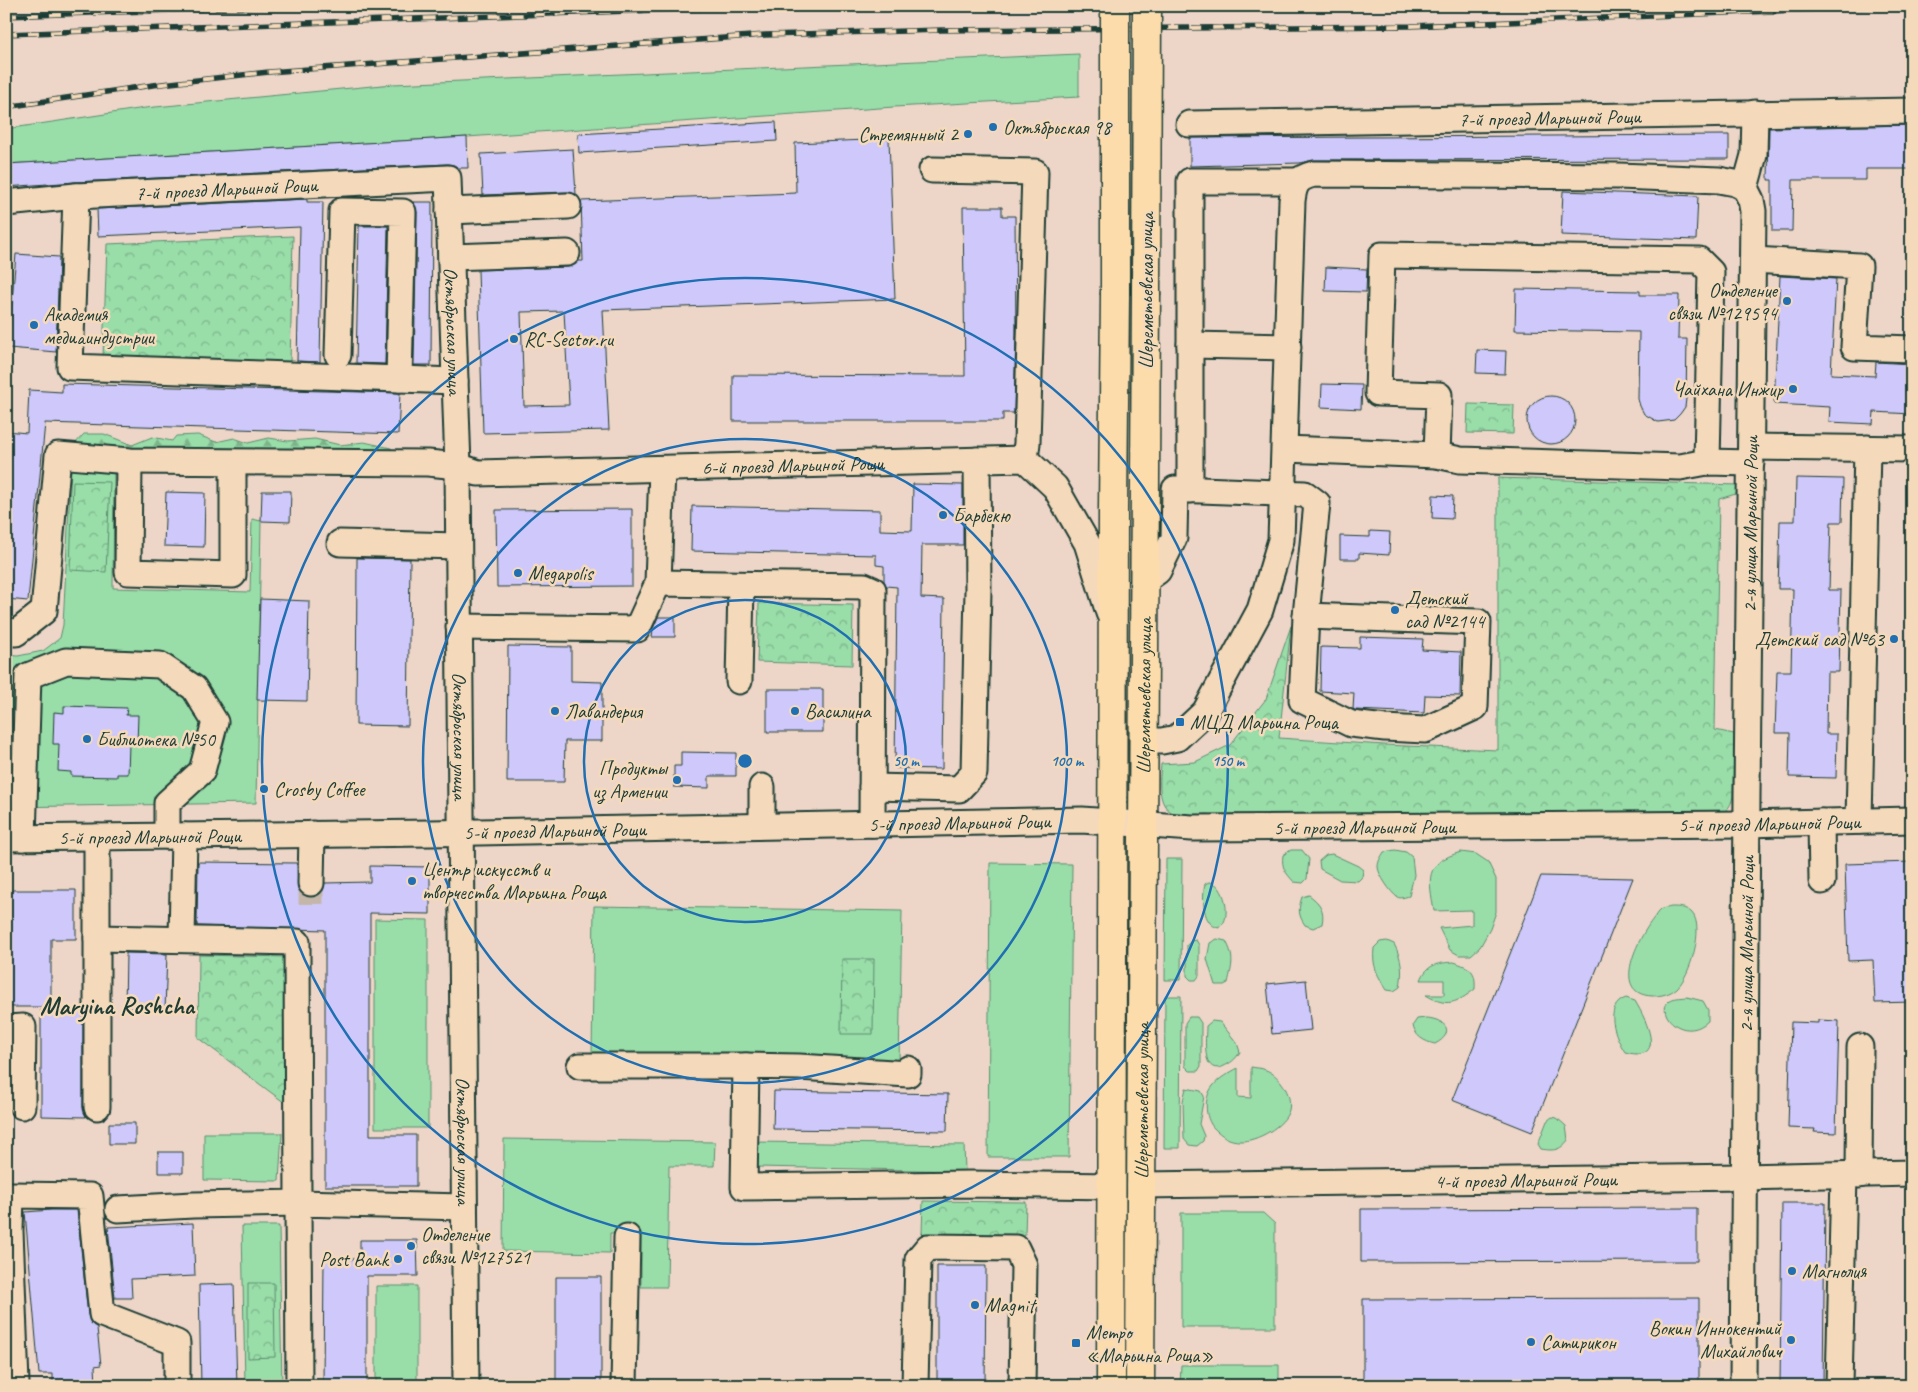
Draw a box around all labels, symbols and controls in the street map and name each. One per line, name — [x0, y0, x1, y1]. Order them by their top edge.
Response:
street label: 7-й проезд Марьиной Рощи — [1459, 103, 1642, 132]
place label: Октябрьская 98 — [1003, 115, 1113, 140]
marker: Октябрьская 98 — [987, 121, 999, 133]
place label: Стремянный 2 — [858, 122, 960, 147]
marker: Стремянный 2 — [962, 128, 974, 140]
street label: 7-й проезд Марьиной Рощи — [135, 172, 319, 206]
street label: Шереметьевская улица — [1134, 211, 1159, 369]
street label: Октябрьская улица — [439, 267, 468, 397]
place label: Отделение связи №129594 — [1668, 278, 1779, 326]
marker: Отделение связи №129594 — [1781, 295, 1793, 307]
place label: Академия медиаиндустрии — [44, 302, 156, 350]
marker: Академия медиаиндустрии — [28, 319, 40, 331]
place label: RC-Sector.ru — [524, 327, 615, 352]
marker: RC-Sector.ru — [508, 333, 520, 345]
place label: Чайхана Инжир — [1672, 377, 1784, 402]
marker: Чайхана Инжир — [1787, 383, 1799, 395]
street label: 2-я улица Марьиной Рощи — [1736, 434, 1763, 612]
street label: 6-й проезд Марьиной Рощи — [702, 450, 886, 480]
place label: Барбекю — [953, 503, 1012, 528]
marker: Барбекю — [937, 509, 949, 521]
place label: Megapolis — [528, 561, 595, 586]
marker: Megapolis — [512, 567, 524, 579]
place label: Детский сад №2144 — [1405, 586, 1487, 634]
marker: Детский сад №2144 — [1389, 604, 1401, 616]
street label: Шереметьевская улица — [1131, 616, 1157, 774]
place label: Детский сад №63 — [1755, 627, 1886, 652]
marker: Детский сад №63 — [1888, 633, 1900, 645]
street label: Октябрьская улица — [447, 672, 473, 802]
place label: Лавандерия — [565, 699, 644, 724]
place label: Василина — [805, 699, 872, 724]
marker: Лавандерия — [549, 705, 561, 717]
marker: Василина — [789, 705, 801, 717]
place label: МЦД Марьина Роща — [1190, 710, 1340, 735]
marker: МЦД Марьина Роща — [1174, 716, 1186, 728]
place label: Библиотека №50 — [97, 727, 217, 752]
marker: Библиотека №50 — [81, 733, 93, 745]
centre of rings — [736, 752, 754, 770]
text: 50 m — [893, 752, 920, 771]
text: 100 m — [1051, 752, 1085, 771]
text: 150 m — [1212, 752, 1246, 771]
place label: Продукты из Армении — [592, 756, 669, 805]
marker: Продукты из Армении — [671, 774, 683, 786]
place label: Crosby Coffee — [274, 777, 366, 802]
marker: Crosby Coffee — [258, 783, 270, 795]
street label: 5-й проезд Марьиной Рощи — [868, 808, 1052, 837]
street label: 5-й проезд Марьиной Рощи — [1678, 809, 1862, 837]
street label: 5-й проезд Марьиной Рощи — [1273, 814, 1457, 840]
street label: 5-й проезд Марьиной Рощи — [463, 816, 648, 845]
street label: 5-й проезд Марьиной Рощи — [59, 823, 242, 850]
street label: 2-я улица Марьиной Рощи — [1733, 854, 1759, 1032]
place label: Центр искусств и творчества Марьина Роща — [422, 857, 608, 905]
marker: Центр искусств и творчества Марьина Роща — [406, 875, 418, 887]
district label: Maryina Roshcha — [40, 990, 196, 1022]
street label: Шереметьевская улица — [1129, 1021, 1155, 1179]
street label: Октябрьская улица — [451, 1077, 477, 1207]
street label: 4-й проезд Марьиной Рощи — [1435, 1166, 1618, 1194]
place label: Отделение связи №127521 — [421, 1222, 531, 1270]
marker: Отделение связи №127521 — [405, 1240, 417, 1252]
place label: Post Bank — [319, 1247, 390, 1272]
marker: Post Bank — [392, 1253, 404, 1265]
place label: Магнолия — [1802, 1259, 1867, 1284]
marker: Магнолия — [1786, 1265, 1798, 1277]
place label: Magnit — [985, 1293, 1038, 1318]
marker: Magnit — [969, 1299, 981, 1311]
place label: Вокин Иннокентий Михайлович — [1649, 1316, 1784, 1364]
place label: Метро «Марьина Роща» — [1086, 1320, 1213, 1368]
place label: Сатирикон — [1541, 1330, 1617, 1355]
marker: Вокин Иннокентий Михайлович — [1785, 1334, 1797, 1346]
marker: Сатирикон — [1525, 1336, 1537, 1348]
marker: Метро «Марьина Роща» — [1070, 1337, 1082, 1349]

